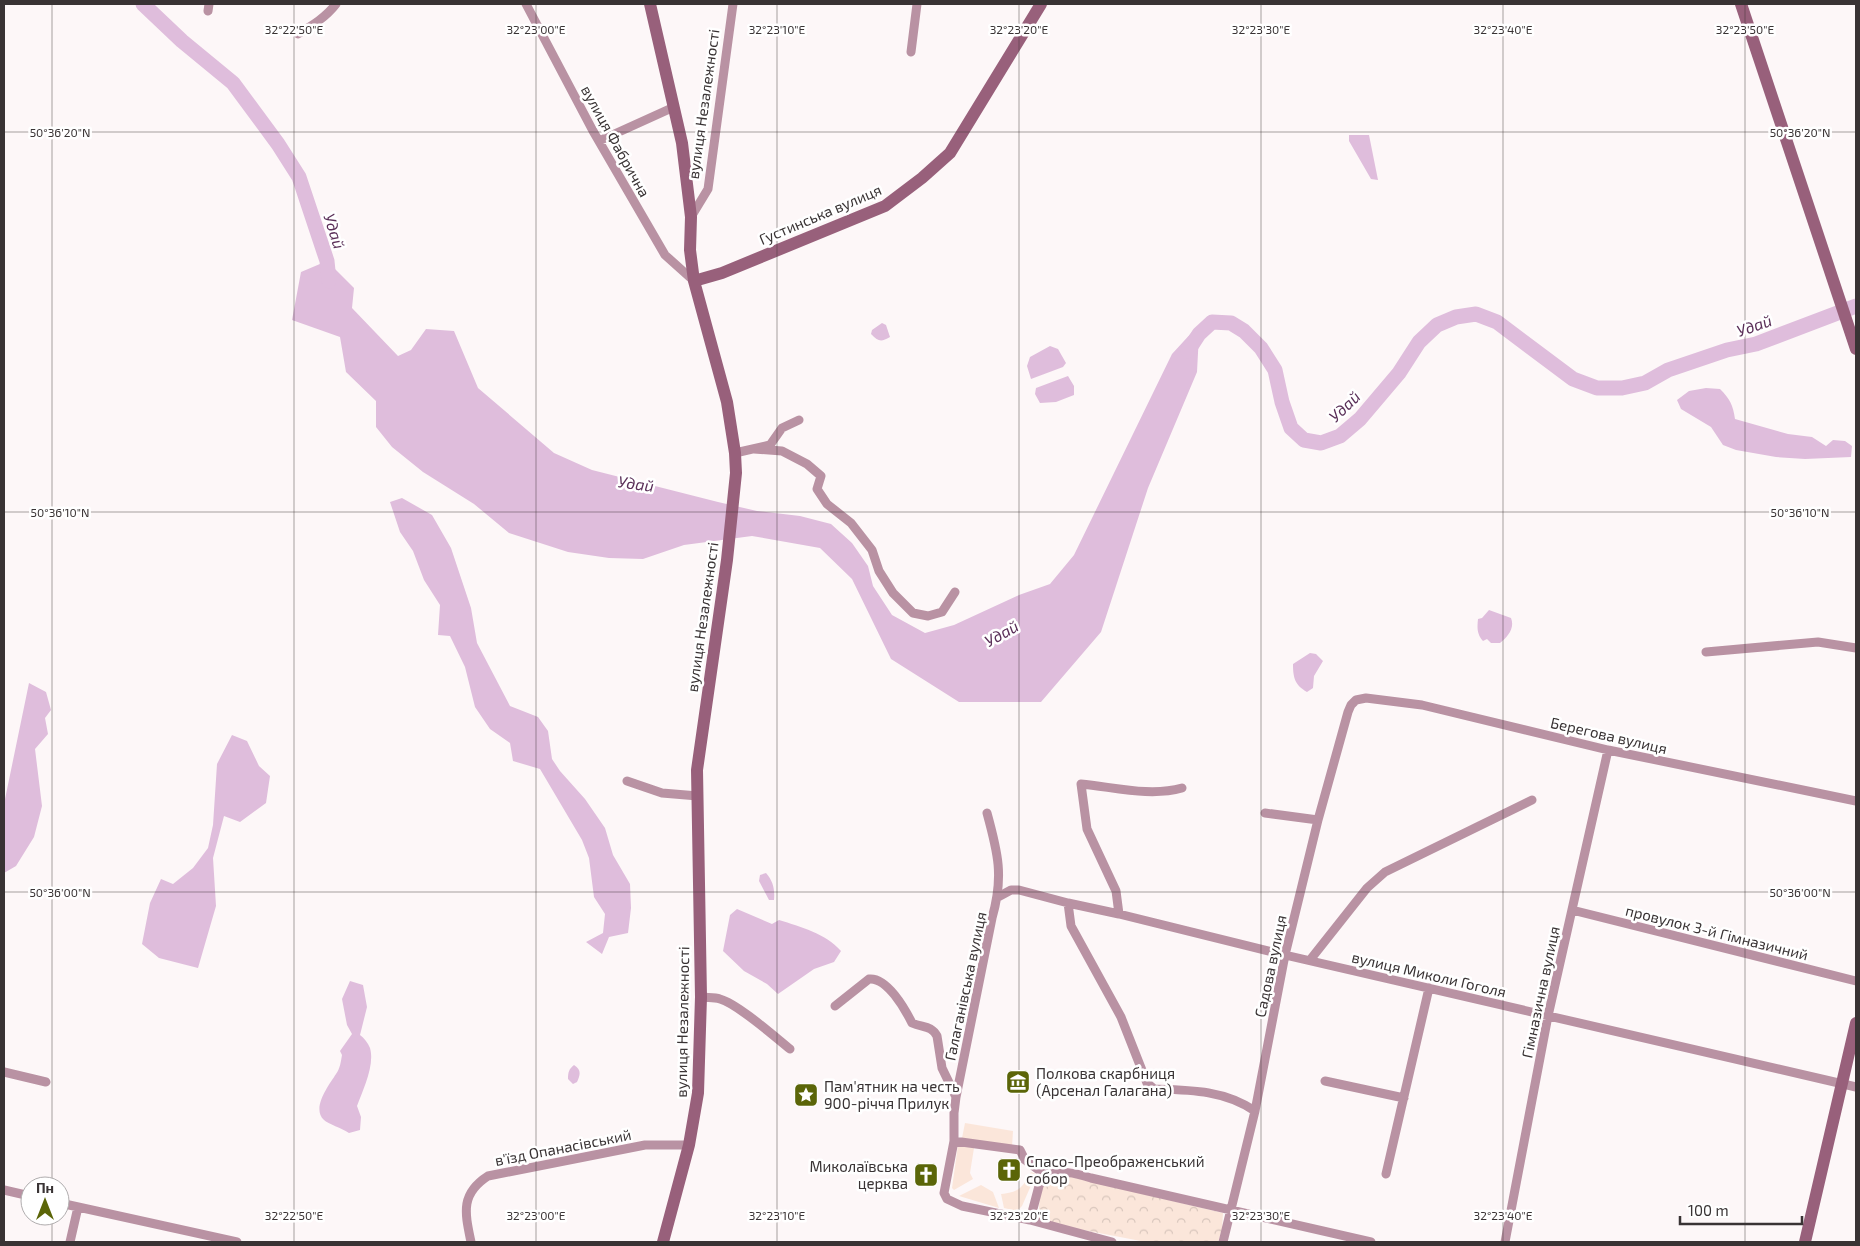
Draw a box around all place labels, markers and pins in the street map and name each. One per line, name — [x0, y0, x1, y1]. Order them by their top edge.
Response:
place label: Полкова скарбниця (Арсенал Галагана) — [1036, 1064, 1175, 1099]
museum icon: Полкова скарбниця (Арсенал Галагана) — [1005, 1069, 1031, 1095]
place label: Пам'ятник на честь 900-річчя Прилук — [824, 1077, 960, 1113]
place icon: Пам'ятник на честь 900-річчя Прилук — [793, 1082, 819, 1108]
place label: Спасо-Преображенський собор — [1026, 1152, 1204, 1187]
place label: Миколаївська церква — [809, 1157, 908, 1192]
church icon: Спасо-Преображенський собор — [996, 1157, 1022, 1183]
church icon: Миколаївська церква — [913, 1162, 939, 1188]

